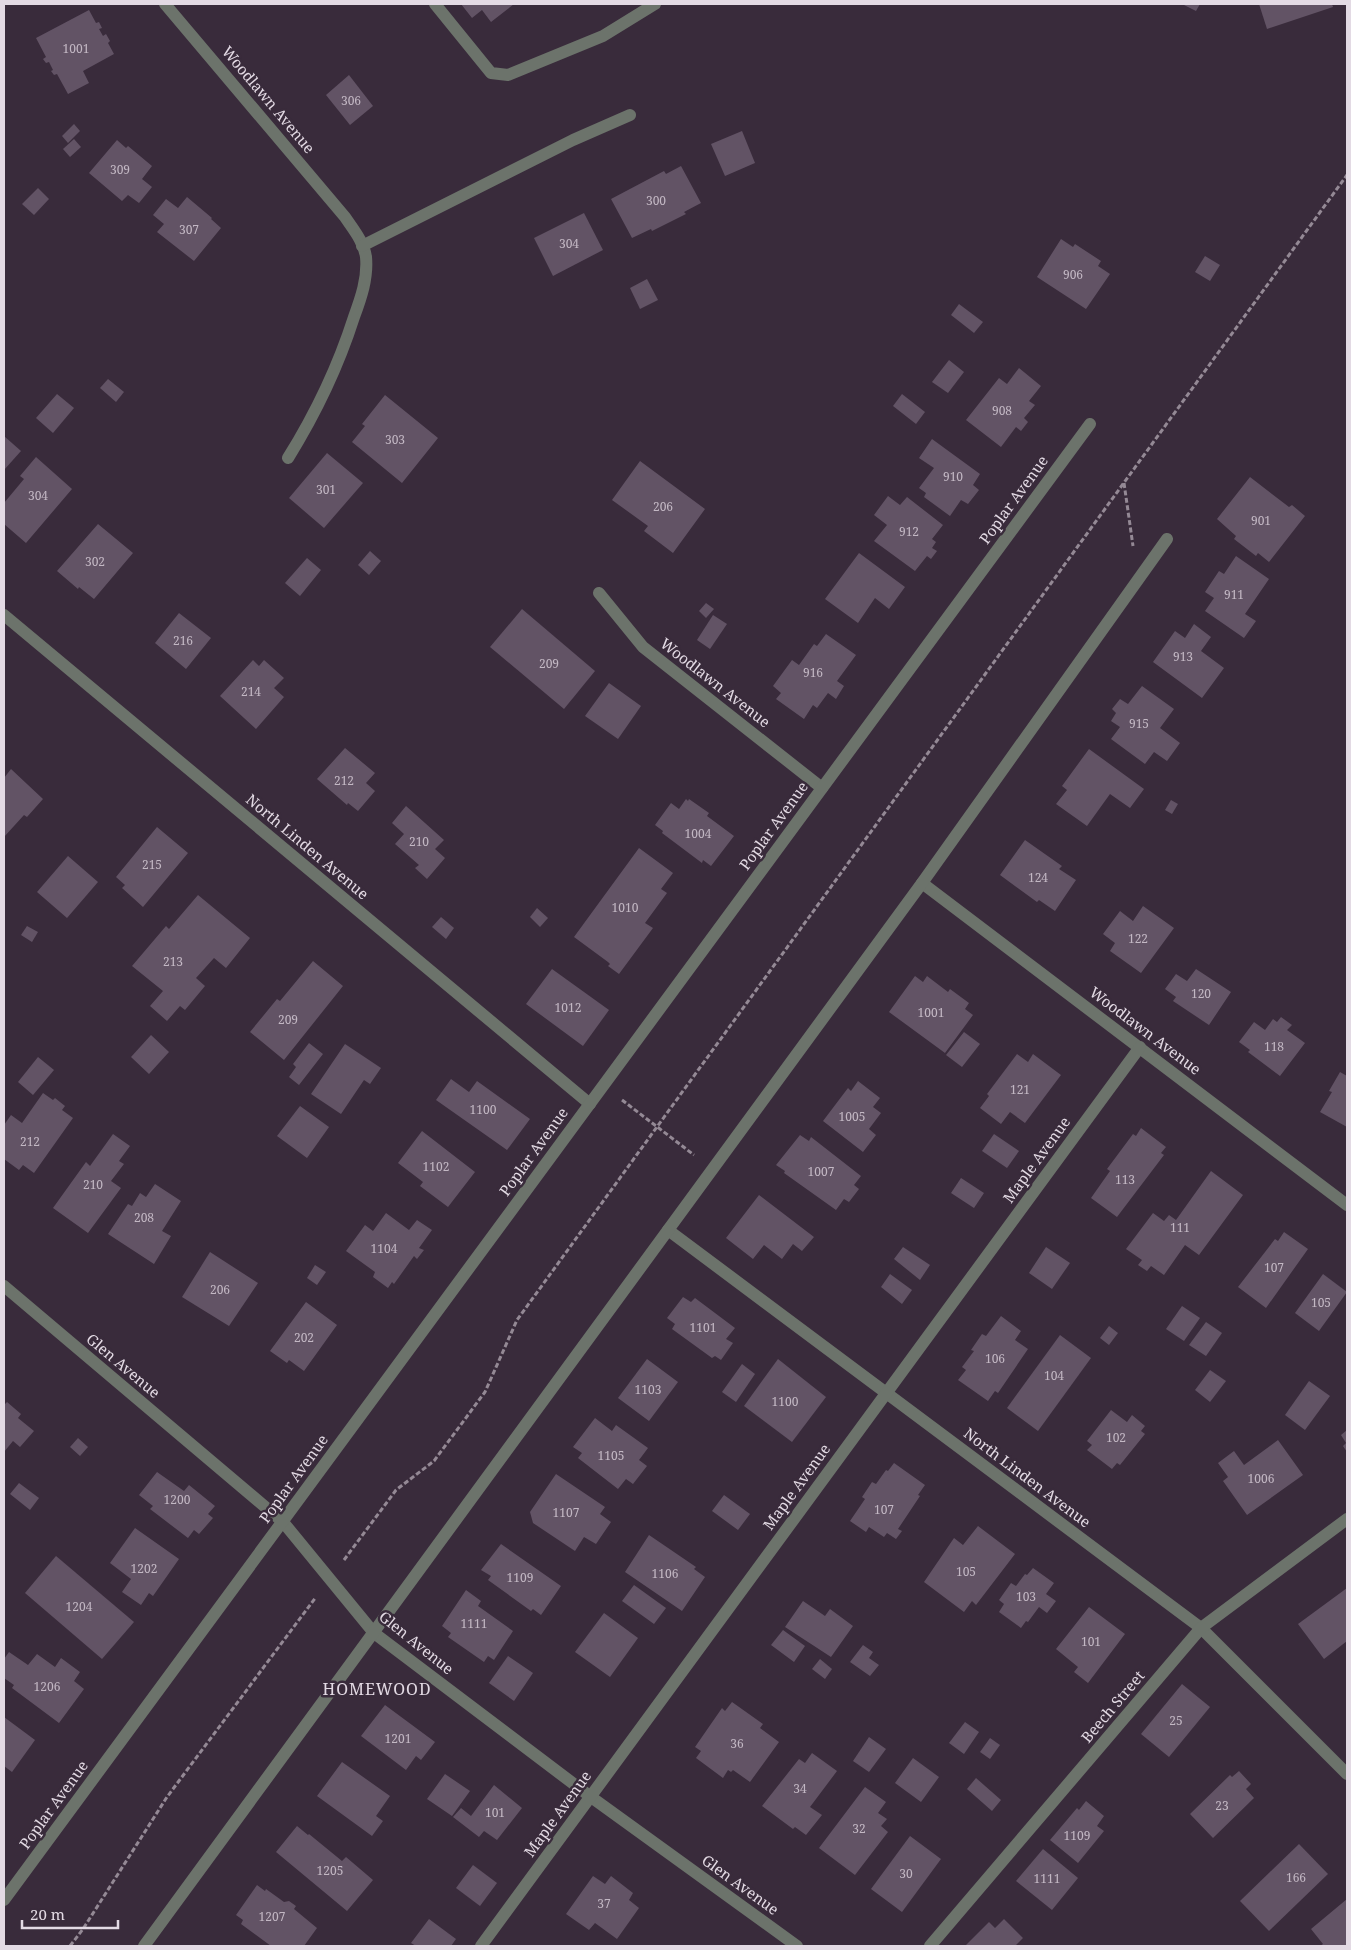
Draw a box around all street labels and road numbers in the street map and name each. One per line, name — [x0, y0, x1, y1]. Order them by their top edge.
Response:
street label: Woodlawn Avenue — [218, 41, 320, 157]
street label: Poplar Avenue — [974, 451, 1052, 548]
street label: Woodlawn Avenue — [656, 633, 775, 732]
street label: Poplar Avenue — [734, 777, 812, 874]
street label: North Linden Avenue — [242, 789, 373, 903]
street label: Woodlawn Avenue — [1086, 982, 1205, 1079]
street label: Poplar Avenue — [494, 1103, 572, 1200]
street label: Maple Avenue — [998, 1112, 1074, 1207]
street label: Glen Avenue — [83, 1328, 165, 1402]
street label: North Linden Avenue — [960, 1423, 1095, 1532]
street label: Poplar Avenue — [254, 1430, 332, 1527]
street label: Maple Avenue — [758, 1439, 834, 1534]
street label: Glen Avenue — [375, 1606, 458, 1678]
street label: Beech Street — [1076, 1666, 1148, 1747]
street label: Poplar Avenue — [14, 1756, 92, 1853]
street label: Maple Avenue — [519, 1766, 595, 1861]
street label: Glen Avenue — [698, 1849, 783, 1919]

